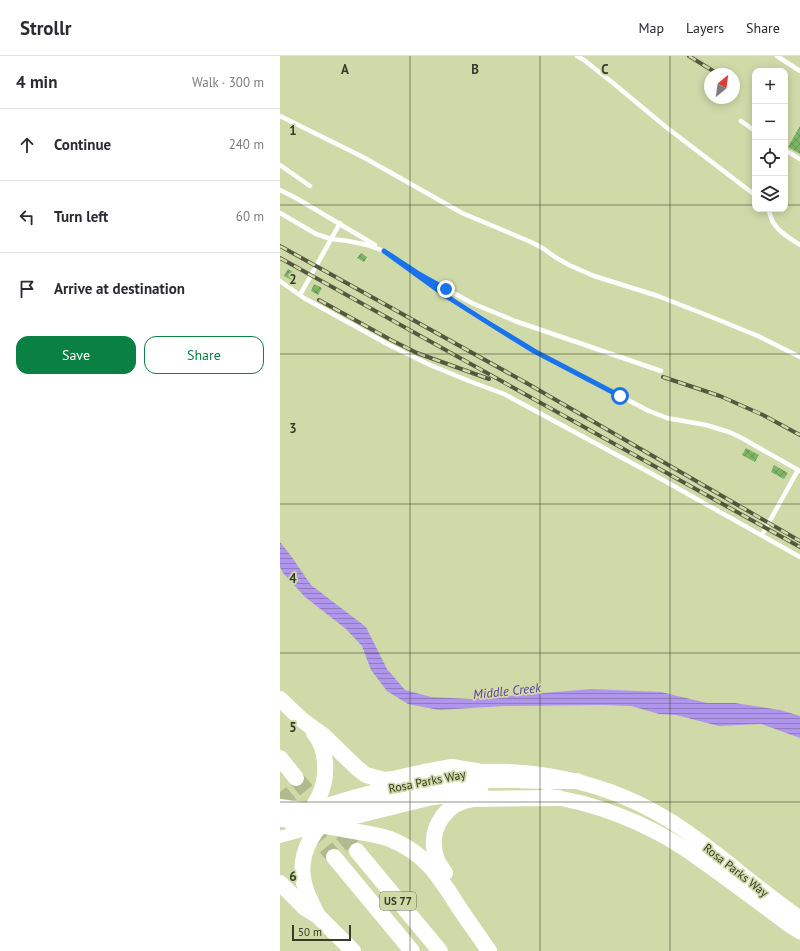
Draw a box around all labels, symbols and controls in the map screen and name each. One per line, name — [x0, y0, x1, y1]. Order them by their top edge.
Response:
text: Strollr — [20, 16, 71, 40]
text: Map — [638, 19, 664, 37]
text: Layers — [686, 19, 724, 37]
text: Share — [746, 19, 780, 37]
text: A — [341, 61, 349, 78]
text: B — [471, 61, 479, 78]
text: C — [601, 61, 609, 78]
north arrow — [704, 68, 740, 104]
map controls — [752, 68, 788, 212]
button: + — [752, 68, 788, 104]
text: 4 min — [16, 71, 57, 93]
text: Walk · 300 m — [192, 74, 264, 91]
button: − — [752, 104, 788, 140]
text: 1 — [289, 122, 297, 139]
icon: ahead — [16, 134, 38, 156]
text: Continue — [54, 135, 111, 154]
text: 240 m — [229, 136, 264, 153]
button: locate — [752, 140, 788, 176]
button: layers — [752, 176, 788, 212]
icon: left — [16, 206, 38, 228]
text: Turn left — [54, 207, 108, 226]
text: 60 m — [236, 208, 264, 225]
text: 2 — [289, 271, 297, 288]
icon: arrive — [16, 278, 38, 300]
text: Arrive at destination — [54, 279, 185, 298]
route end — [437, 280, 455, 298]
button: Save — [16, 336, 136, 374]
button: Share — [144, 336, 264, 374]
route start — [611, 387, 629, 405]
text: 3 — [289, 420, 297, 437]
text: 4 — [289, 570, 297, 587]
water label: Middle Creek — [472, 679, 543, 703]
text: 5 — [289, 719, 297, 736]
street label: Rosa Parks Way — [387, 766, 467, 796]
street label: Rosa Parks Way — [701, 840, 772, 900]
text: 6 — [289, 868, 297, 885]
road number: US 77 — [380, 892, 416, 910]
scale bar — [292, 923, 351, 942]
text: 50 m — [298, 925, 322, 939]

